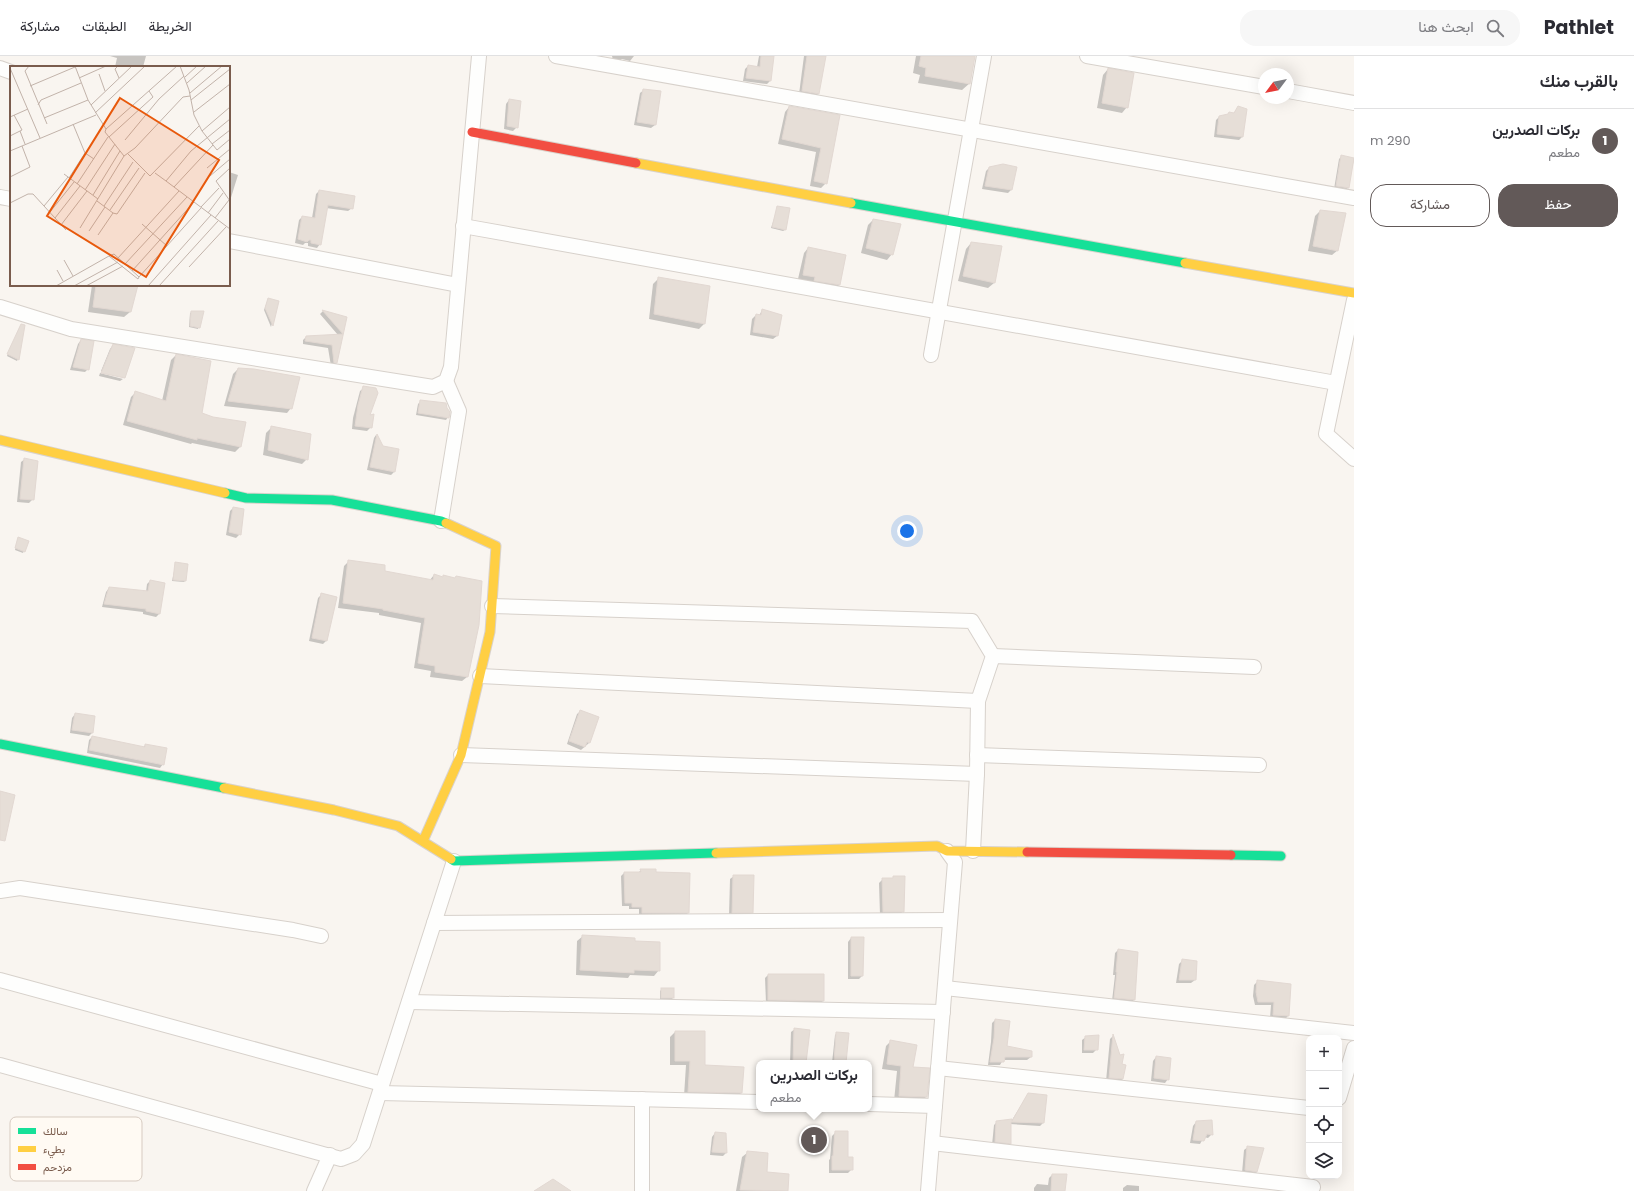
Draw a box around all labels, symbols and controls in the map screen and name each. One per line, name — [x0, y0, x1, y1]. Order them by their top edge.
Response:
search box — [1240, 10, 1520, 46]
text: Pathlet — [1544, 14, 1614, 41]
text: مشاركة — [20, 16, 60, 36]
text: الطبقات — [82, 16, 126, 36]
text: الخريطة — [148, 16, 192, 36]
text: ابحث هنا — [1418, 16, 1474, 37]
icon: search — [1484, 17, 1506, 39]
inset map — [10, 66, 230, 286]
north arrow — [1258, 68, 1294, 104]
text: بالقرب منك — [1540, 69, 1618, 93]
text: بركات الصدرين — [1492, 119, 1580, 140]
text: 290 m — [1370, 131, 1411, 150]
text: 1 — [1603, 131, 1607, 150]
text: مطعم — [1549, 143, 1580, 162]
button: مشاركة — [1370, 184, 1490, 227]
button: حفظ — [1498, 184, 1618, 227]
your location — [897, 521, 917, 541]
map controls — [1306, 1035, 1342, 1179]
button: + — [1306, 1035, 1342, 1071]
popup — [756, 1060, 872, 1112]
text: بركات الصدرين — [770, 1064, 858, 1085]
button: − — [1306, 1071, 1342, 1107]
text: مطعم — [770, 1088, 801, 1107]
button: locate — [1306, 1107, 1342, 1143]
legend — [10, 1117, 142, 1181]
text: سالك — [43, 1123, 68, 1139]
pin: 1 — [801, 1125, 827, 1155]
text: بطيء — [43, 1141, 65, 1159]
button: layers — [1306, 1143, 1342, 1179]
text: مزدحم — [43, 1159, 72, 1175]

